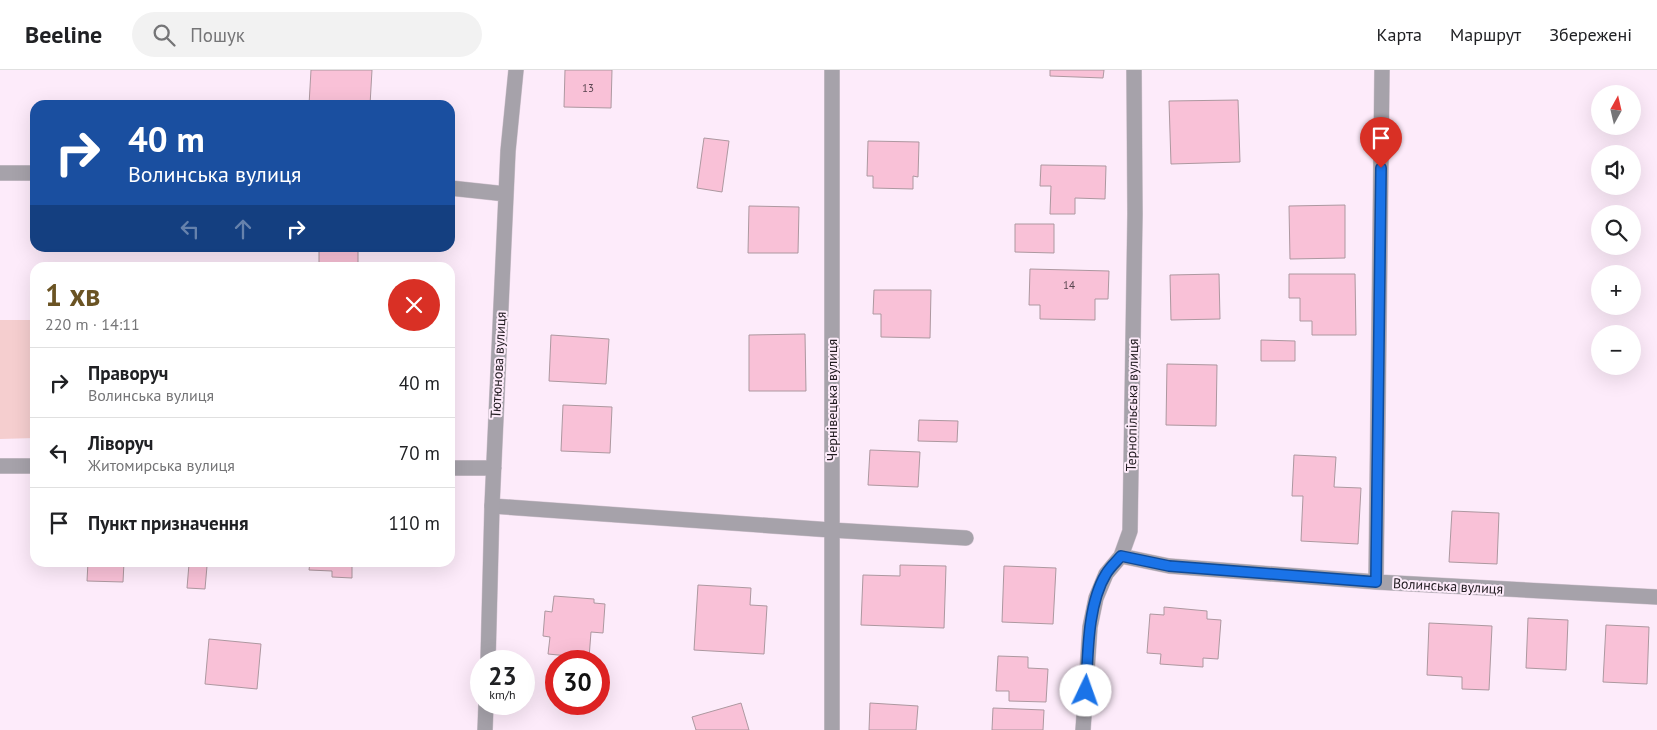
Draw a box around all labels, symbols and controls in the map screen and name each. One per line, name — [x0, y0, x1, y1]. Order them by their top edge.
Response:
search box — [132, 12, 482, 57]
text: Beeline — [25, 19, 102, 50]
icon: search — [150, 21, 178, 49]
text: Пошук — [190, 23, 245, 47]
text: Карта — [1377, 23, 1422, 46]
text: Маршрут — [1450, 23, 1521, 46]
text: Збережені — [1549, 23, 1632, 46]
house number: 13 — [582, 81, 594, 95]
north arrow — [1591, 85, 1641, 135]
map controls — [1591, 85, 1641, 375]
text: 40 m — [128, 116, 205, 162]
pin — [1360, 117, 1402, 168]
icon: right — [45, 120, 110, 185]
icon: arrive — [1367, 124, 1395, 152]
button: sound — [1591, 145, 1641, 195]
text: Волинська вулиця — [128, 160, 301, 188]
button: search — [1591, 205, 1641, 255]
icon: left — [176, 215, 204, 243]
icon: ahead — [229, 215, 257, 243]
icon: right — [282, 215, 310, 243]
button: + — [1591, 265, 1641, 315]
text: 1 хв — [45, 275, 101, 314]
house number: 14 — [1063, 278, 1075, 292]
button: close — [388, 279, 440, 331]
street label: Тютюнова вулиця — [486, 311, 510, 419]
text: 220 m · 14:11 — [45, 314, 140, 334]
button: − — [1591, 325, 1641, 375]
street label: Тернопільська вулиця — [1122, 338, 1142, 472]
street label: Чернівецька вулиця — [823, 339, 841, 461]
text: Праворуч — [88, 361, 168, 385]
icon: right — [45, 369, 73, 397]
text: 40 m — [399, 371, 440, 395]
text: Волинська вулиця — [88, 385, 214, 405]
text: Ліворуч — [88, 431, 153, 455]
icon: left — [45, 439, 73, 467]
text: 70 m — [399, 441, 440, 465]
text: Житомирська вулиця — [88, 455, 235, 475]
icon: arrive — [45, 509, 73, 537]
text: Пункт призначення — [88, 511, 249, 535]
text: 110 m — [388, 511, 440, 535]
street label: Волинська вулиця — [1392, 574, 1504, 598]
speed limit sign: 30 — [545, 650, 610, 715]
text: 23 — [488, 660, 517, 692]
position arrow — [1059, 664, 1111, 716]
text: km/h — [489, 687, 516, 702]

